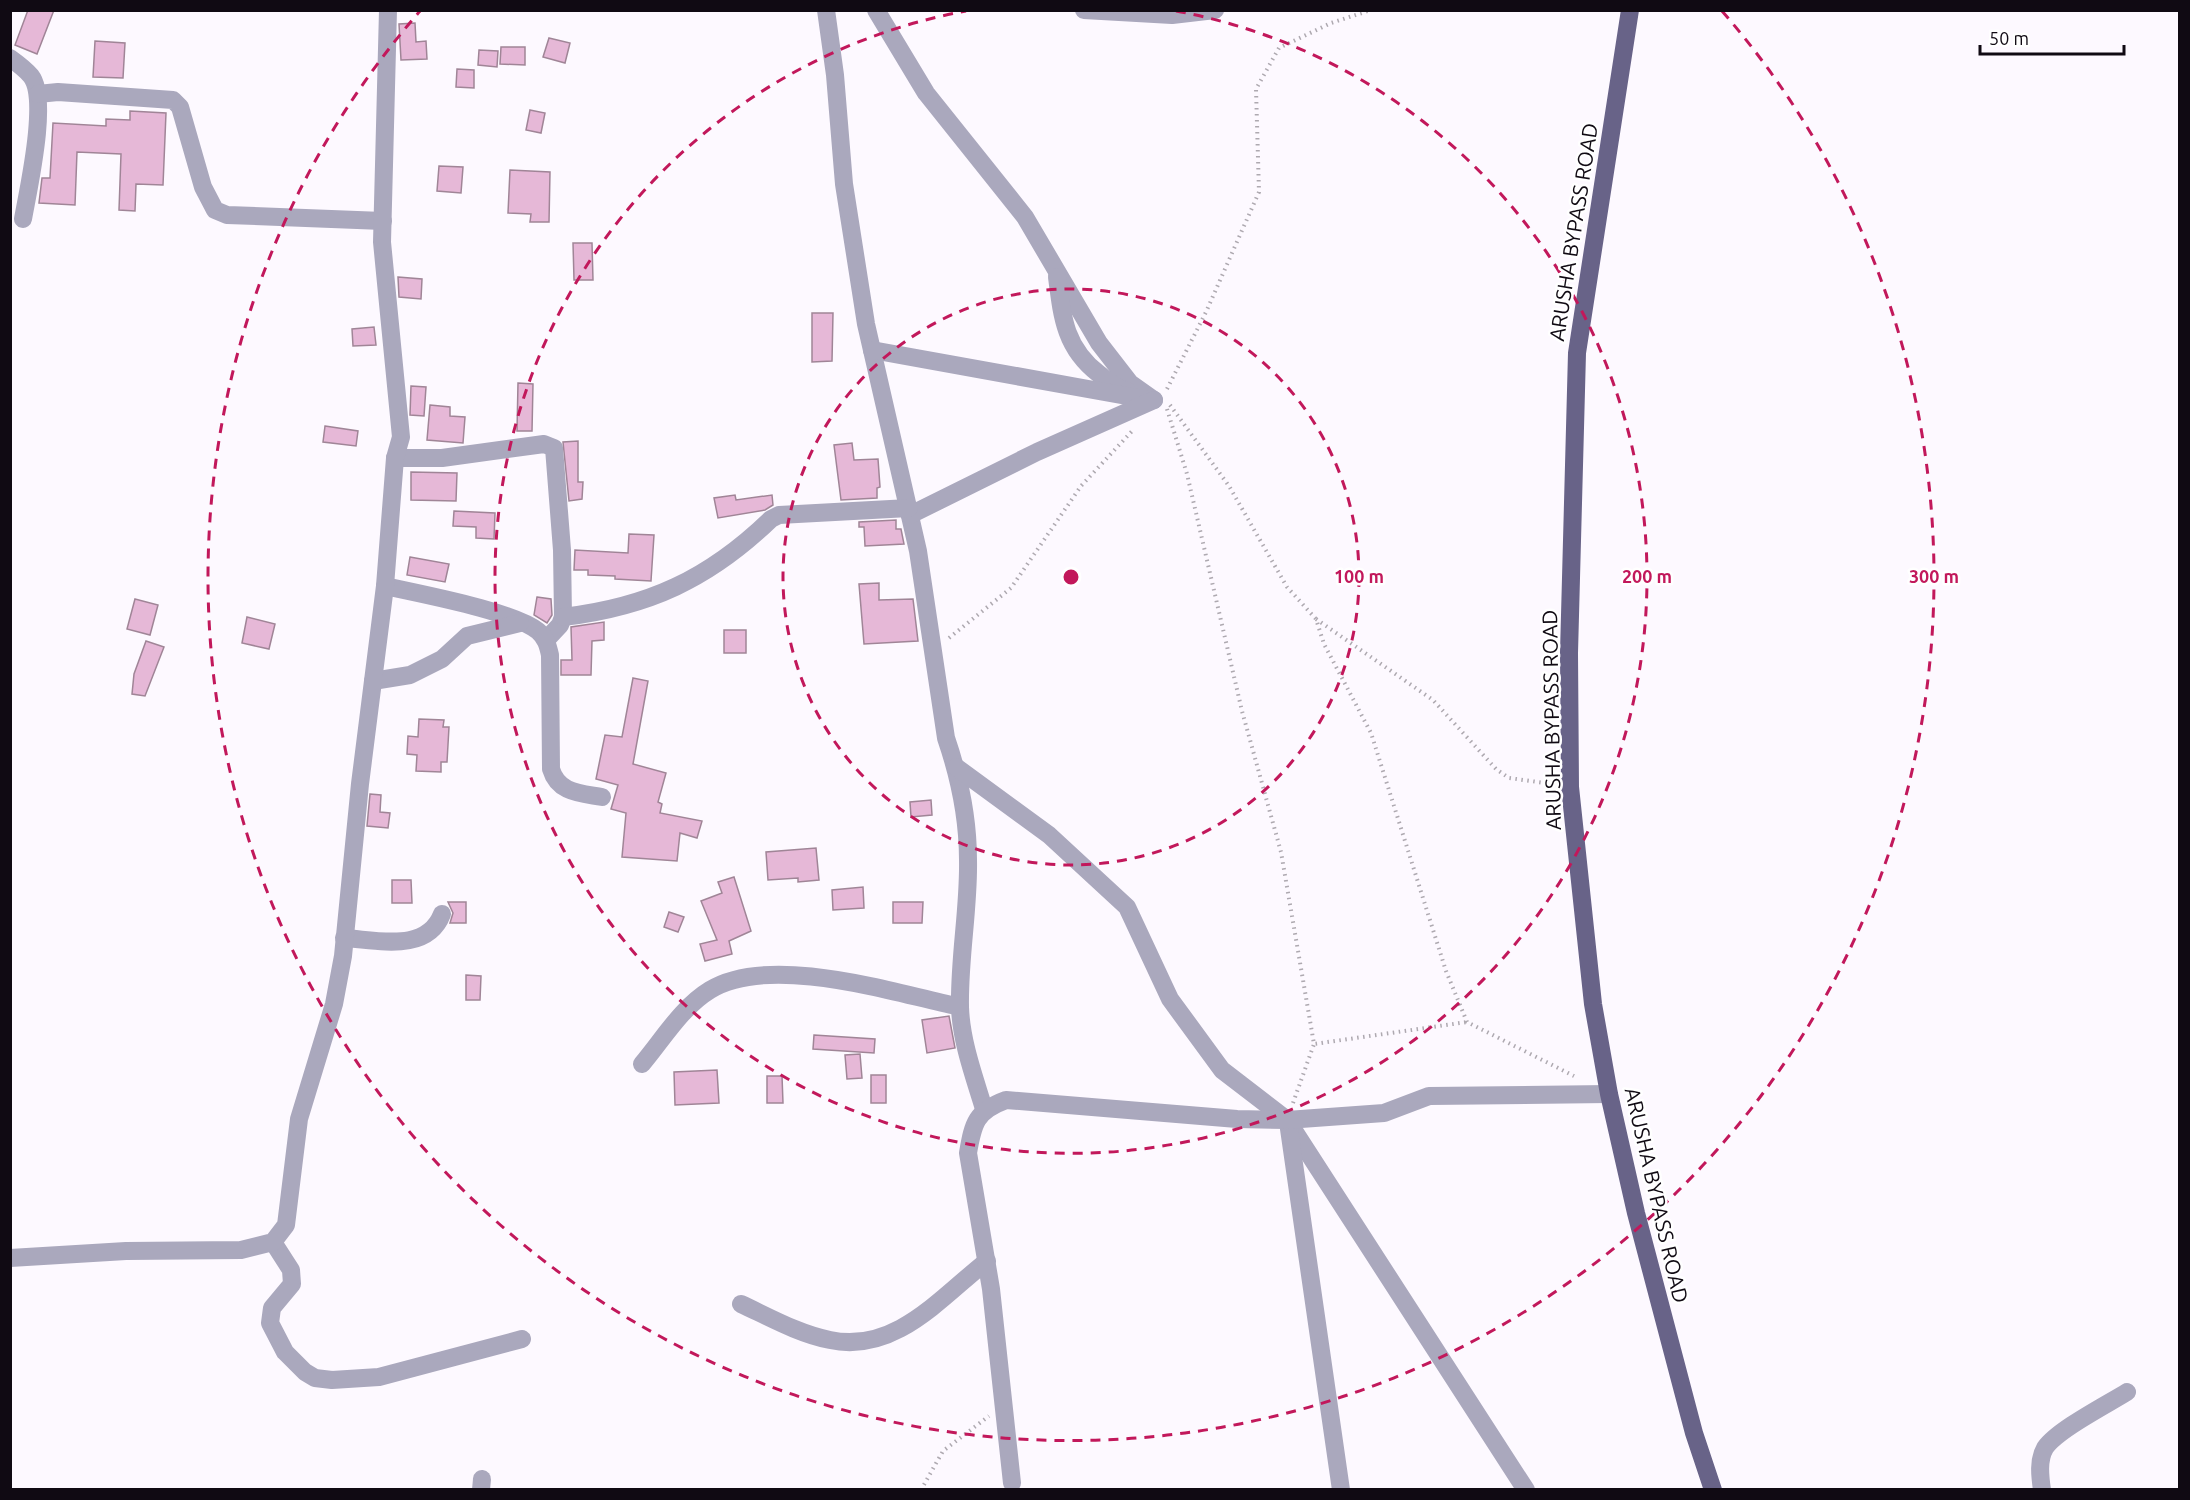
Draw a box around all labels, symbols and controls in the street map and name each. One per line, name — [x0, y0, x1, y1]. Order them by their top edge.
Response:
scale bar — [1980, 18, 2124, 56]
text: 50 m — [1989, 28, 2029, 48]
street label: ARUSHA BYPASS ROAD — [1544, 121, 1602, 343]
text: 100 m — [1334, 566, 1384, 586]
text: 200 m — [1622, 566, 1672, 586]
text: 300 m — [1909, 566, 1959, 586]
centre of rings — [1061, 567, 1081, 587]
street label: ARUSHA BYPASS ROAD — [1537, 610, 1565, 830]
street label: ARUSHA BYPASS ROAD — [1621, 1085, 1693, 1305]

